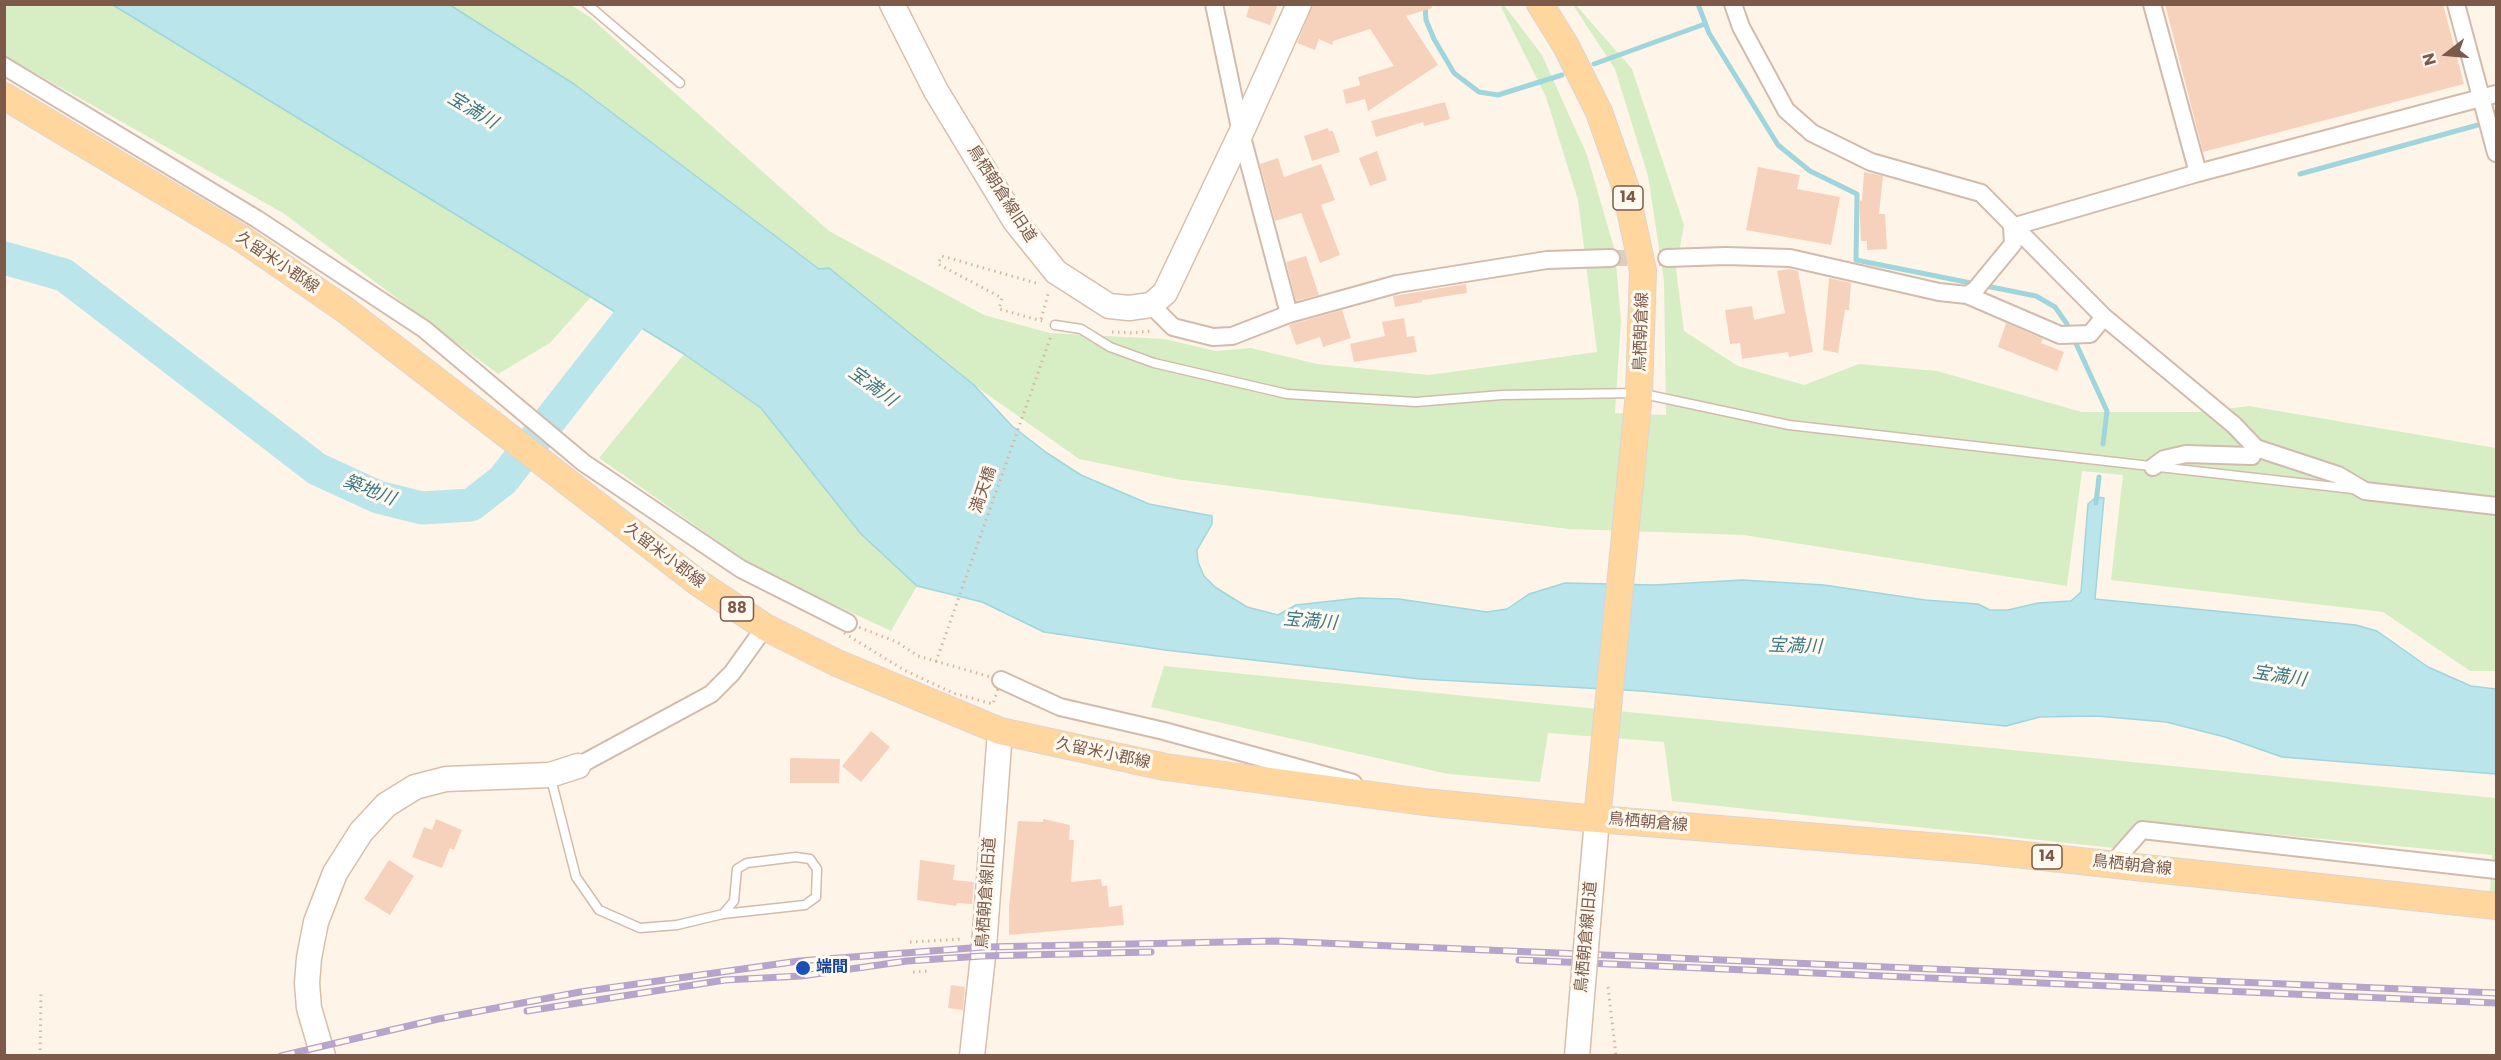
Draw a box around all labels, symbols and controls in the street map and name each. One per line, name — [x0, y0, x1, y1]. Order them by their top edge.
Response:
north arrow — [2417, 24, 2477, 84]
text: N — [2417, 50, 2442, 68]
water label: 宝満川 — [443, 88, 501, 134]
street label: 鳥栖朝倉線旧道 — [962, 142, 1040, 246]
road number: 14 — [1613, 186, 1643, 210]
street label: 久留米小郡線 — [232, 228, 322, 298]
street label: 鳥栖朝倉線 — [1631, 292, 1653, 372]
water label: 宝満川 — [844, 362, 900, 412]
street label: 満天橋 — [967, 464, 1001, 516]
water label: 築地川 — [340, 471, 398, 511]
street label: 久留米小郡線 — [620, 519, 708, 593]
road number: 88 — [720, 597, 754, 621]
water label: 宝満川 — [1282, 609, 1338, 635]
water label: 宝満川 — [1768, 635, 1822, 659]
water label: 宝満川 — [2251, 662, 2307, 692]
street label: 久留米小郡線 — [1054, 735, 1152, 773]
street label: 鳥栖朝倉線 — [1607, 810, 1689, 836]
street label: 鳥栖朝倉線旧道 — [974, 836, 1000, 950]
road number: 14 — [2032, 845, 2062, 869]
street label: 鳥栖朝倉線 — [2091, 852, 2173, 880]
street label: 鳥栖朝倉線旧道 — [1573, 880, 1601, 994]
place label: 端間 — [816, 958, 848, 978]
marker: 端間 — [794, 959, 812, 977]

